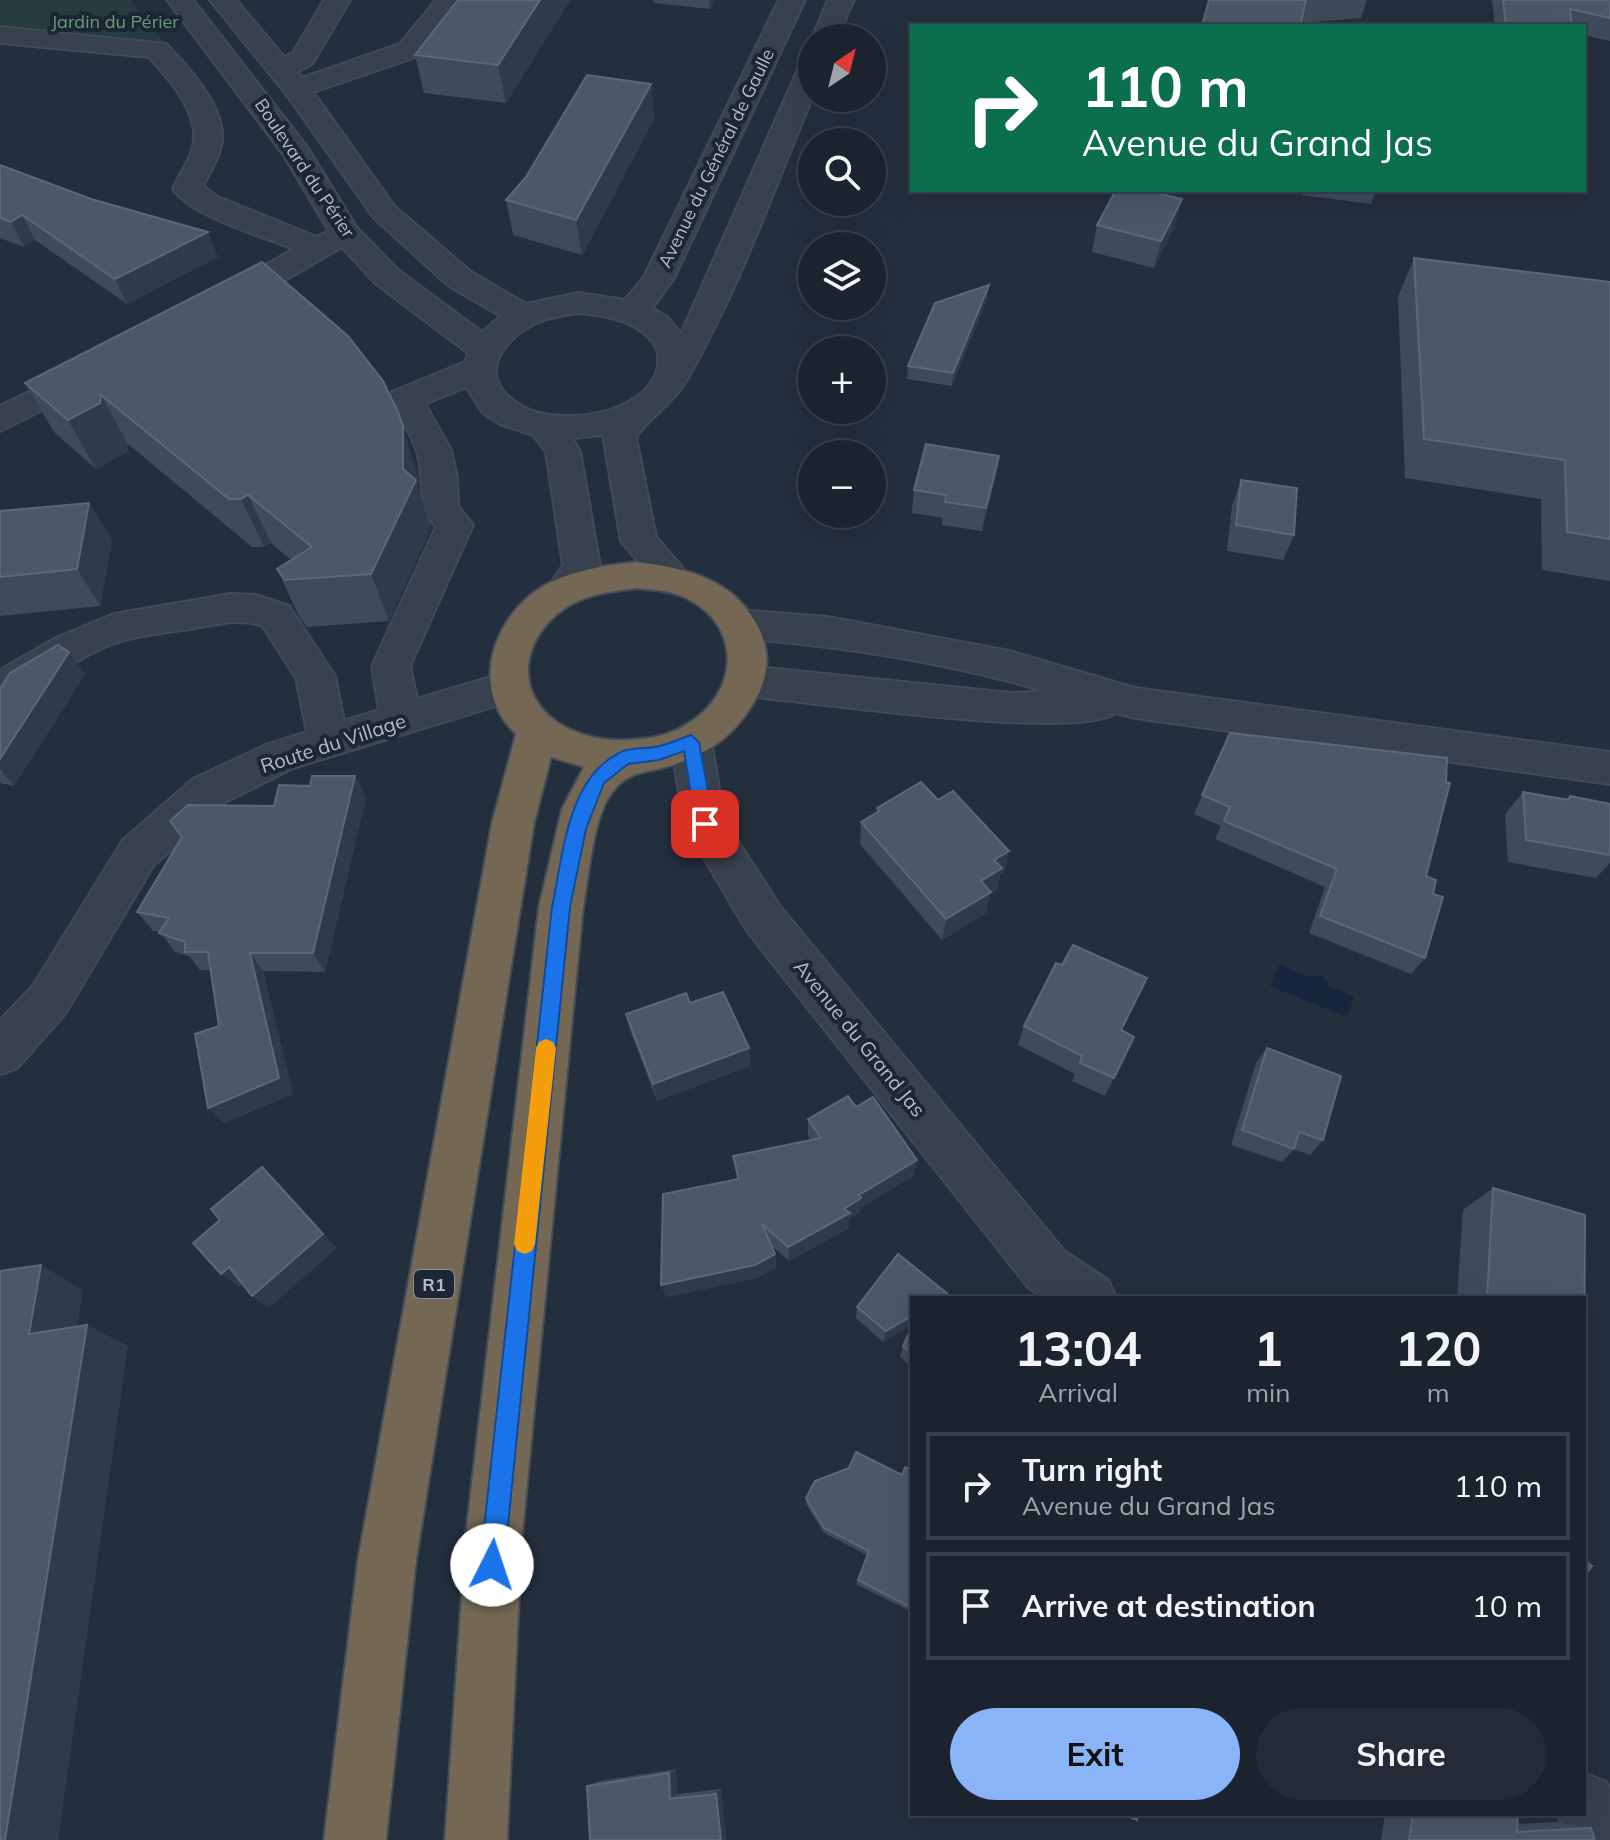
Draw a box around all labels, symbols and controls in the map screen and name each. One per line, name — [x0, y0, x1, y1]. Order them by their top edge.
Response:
park label: Jardin du Périer — [51, 10, 179, 33]
north arrow — [798, 24, 886, 112]
map controls — [798, 24, 886, 528]
street label: Avenue du Général de Gaulle — [653, 45, 779, 271]
text: 110 m — [1082, 51, 1249, 121]
icon: right — [950, 56, 1054, 160]
street label: Boulevard du Périer — [250, 94, 360, 242]
text: Avenue du Grand Jas — [1082, 120, 1433, 165]
button: search — [798, 128, 886, 216]
button: layers — [798, 232, 886, 320]
button: + — [798, 336, 886, 424]
button: − — [798, 440, 886, 528]
street label: Route du Village — [257, 708, 409, 778]
pin — [671, 790, 739, 858]
icon: arrive — [683, 802, 727, 846]
street label: Avenue du Grand Jas — [789, 954, 931, 1122]
road number: R1 — [414, 1270, 454, 1298]
text: 13:04 — [1015, 1318, 1142, 1378]
text: 1 — [1254, 1318, 1283, 1378]
text: 120 — [1395, 1318, 1481, 1378]
text: Arrival — [1038, 1376, 1118, 1409]
text: min — [1246, 1376, 1290, 1409]
text: m — [1427, 1376, 1450, 1409]
text: Turn right — [1022, 1451, 1162, 1489]
icon: right — [954, 1464, 998, 1508]
text: 110 m — [1454, 1467, 1542, 1505]
text: Avenue du Grand Jas — [1022, 1489, 1275, 1522]
position arrow — [450, 1523, 534, 1607]
icon: arrive — [954, 1584, 998, 1628]
text: Arrive at destination — [1022, 1587, 1316, 1625]
text: 10 m — [1472, 1587, 1542, 1625]
button: Exit — [950, 1708, 1240, 1800]
button: Share — [1256, 1708, 1546, 1800]

